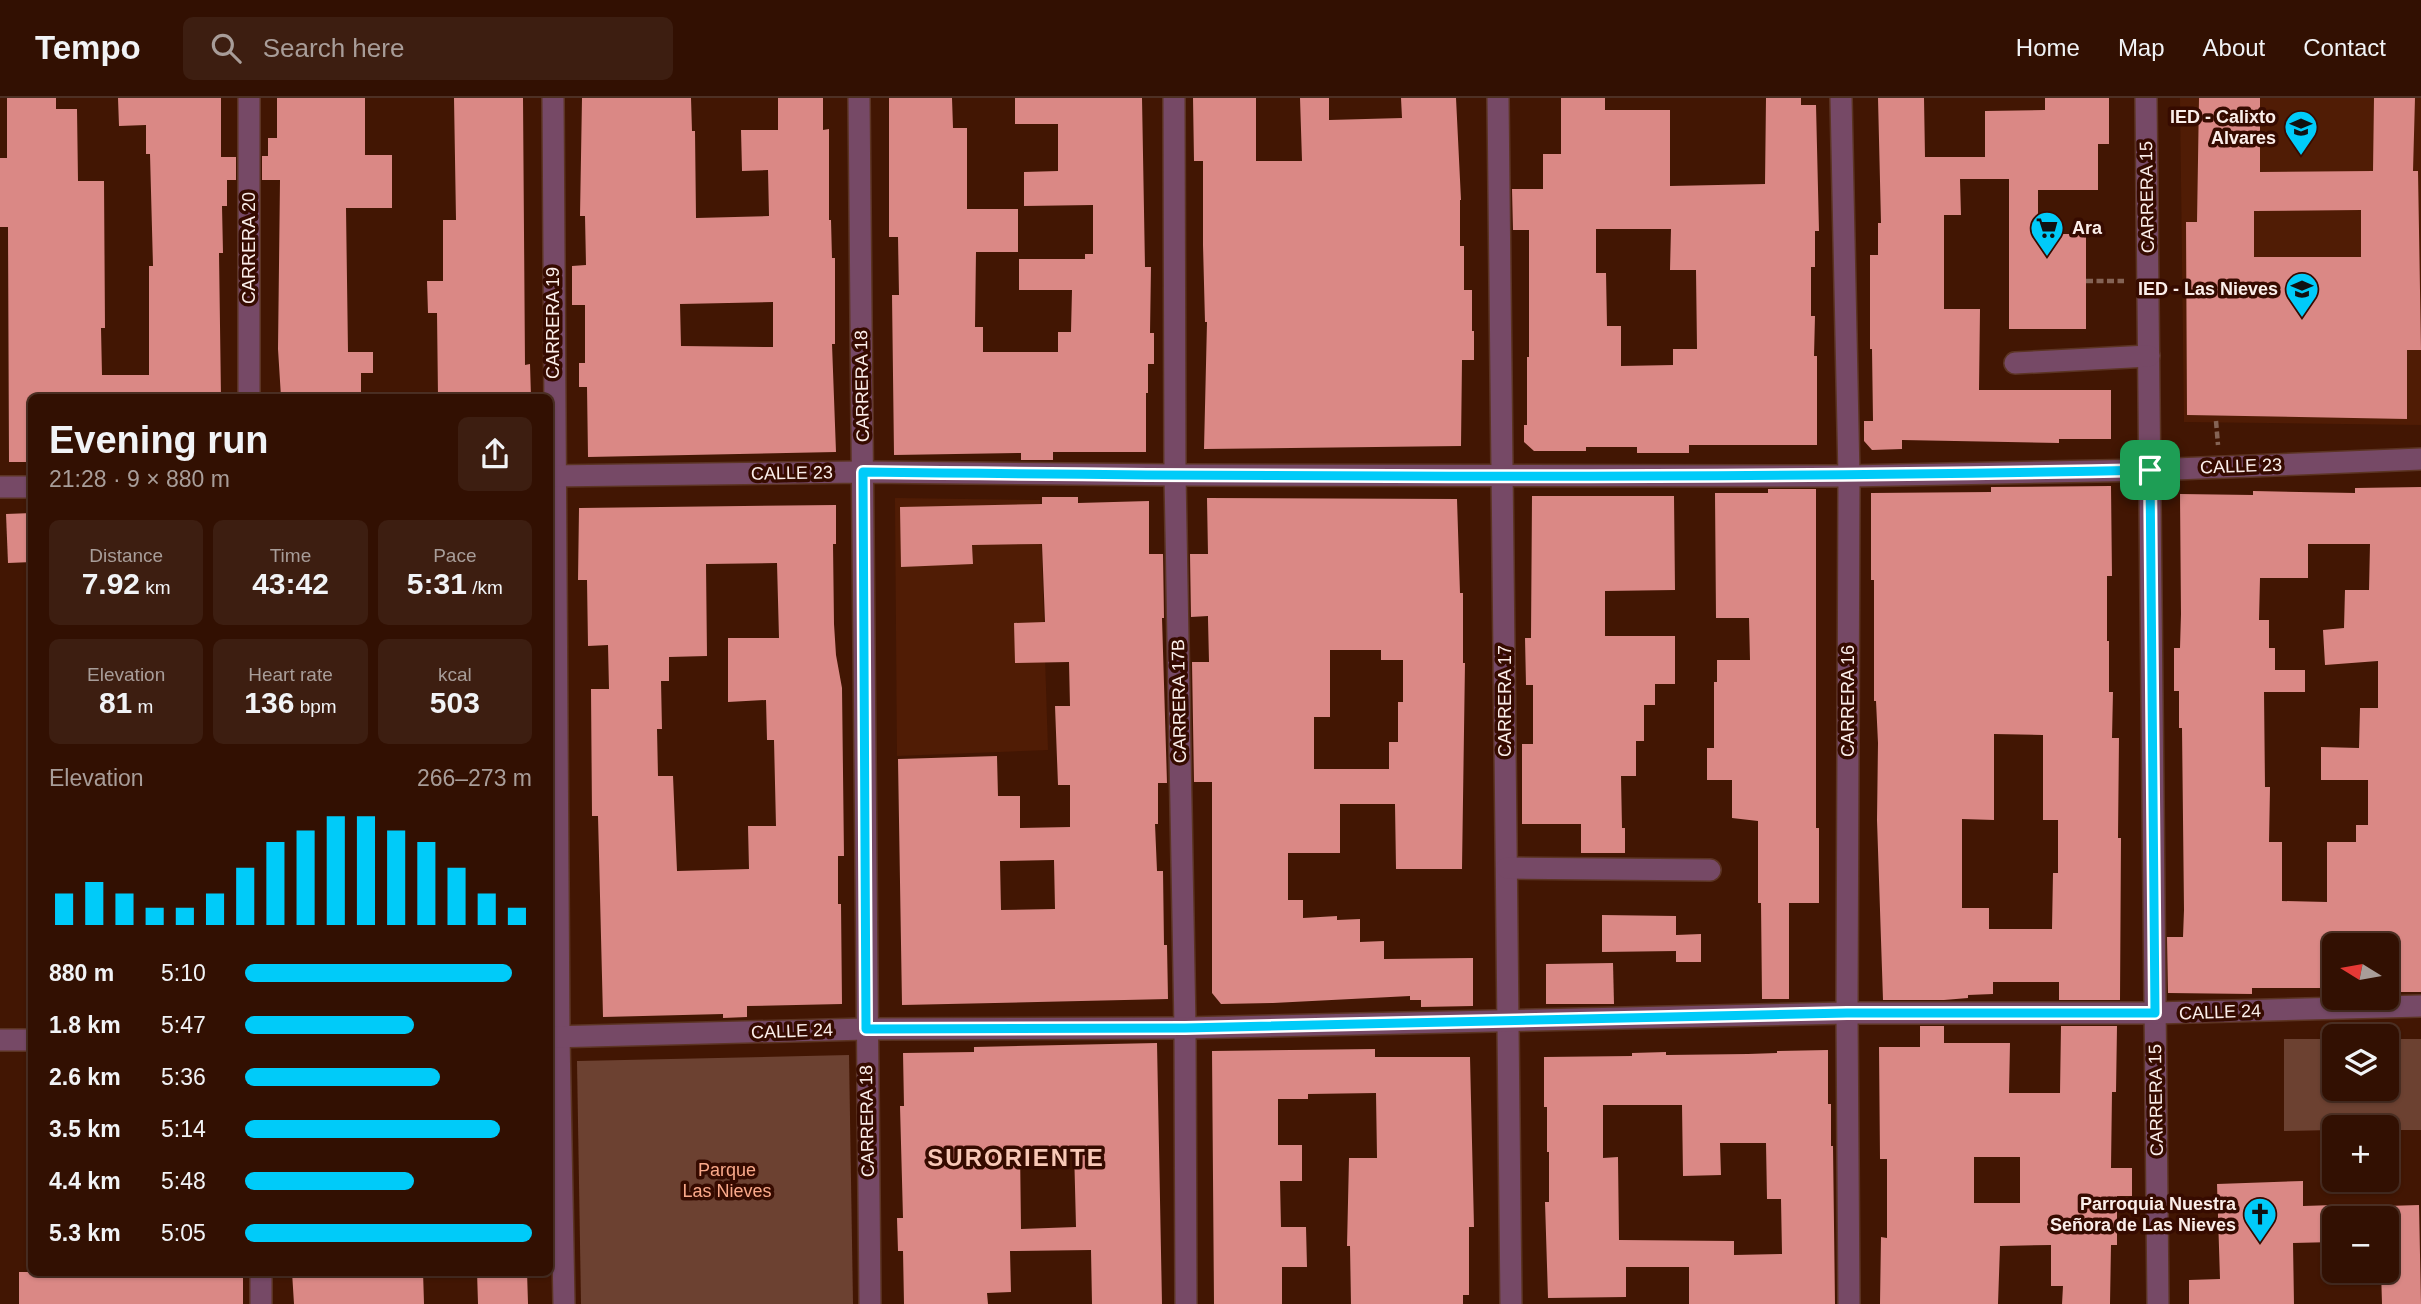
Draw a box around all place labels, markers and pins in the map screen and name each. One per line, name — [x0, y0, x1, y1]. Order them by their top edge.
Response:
place label: IED - Calixto Alvares — [2170, 107, 2276, 148]
school or university icon: IED - Calixto Alvares — [2282, 108, 2320, 157]
supermarket icon: Ara — [2028, 209, 2066, 258]
place label: Ara — [2072, 218, 2103, 238]
school or university icon: IED - Las Nieves — [2283, 270, 2321, 319]
place label: IED - Las Nieves — [2138, 279, 2278, 299]
pin — [2120, 440, 2180, 500]
place label: Parroquia Nuestra Señora de Las Nieves — [2050, 1194, 2237, 1235]
church icon: Parroquia Nuestra Señora de Las Nieves — [2241, 1195, 2279, 1244]

